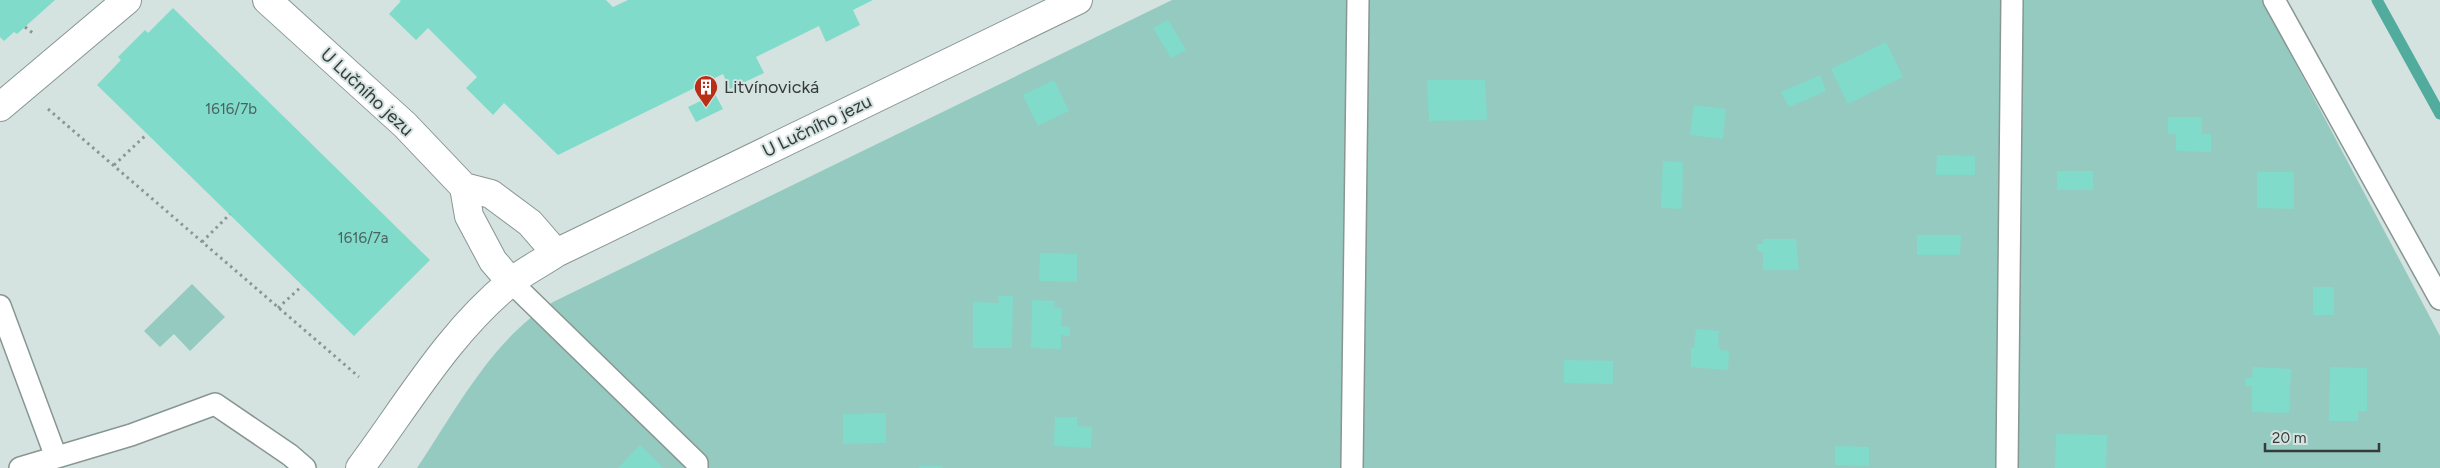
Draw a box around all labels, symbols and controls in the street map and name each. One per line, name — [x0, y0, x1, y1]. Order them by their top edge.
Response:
street label: U Lučního jezu — [316, 43, 418, 141]
building icon: Litvínovická — [693, 74, 719, 108]
place label: Litvínovická — [724, 76, 819, 98]
street label: U Lučního jezu — [759, 90, 875, 162]
house number: 1616/7b — [205, 100, 257, 118]
house number: 1616/7a — [338, 229, 388, 247]
scale bar — [2265, 420, 2379, 452]
text: 20 m — [2272, 429, 2306, 447]

